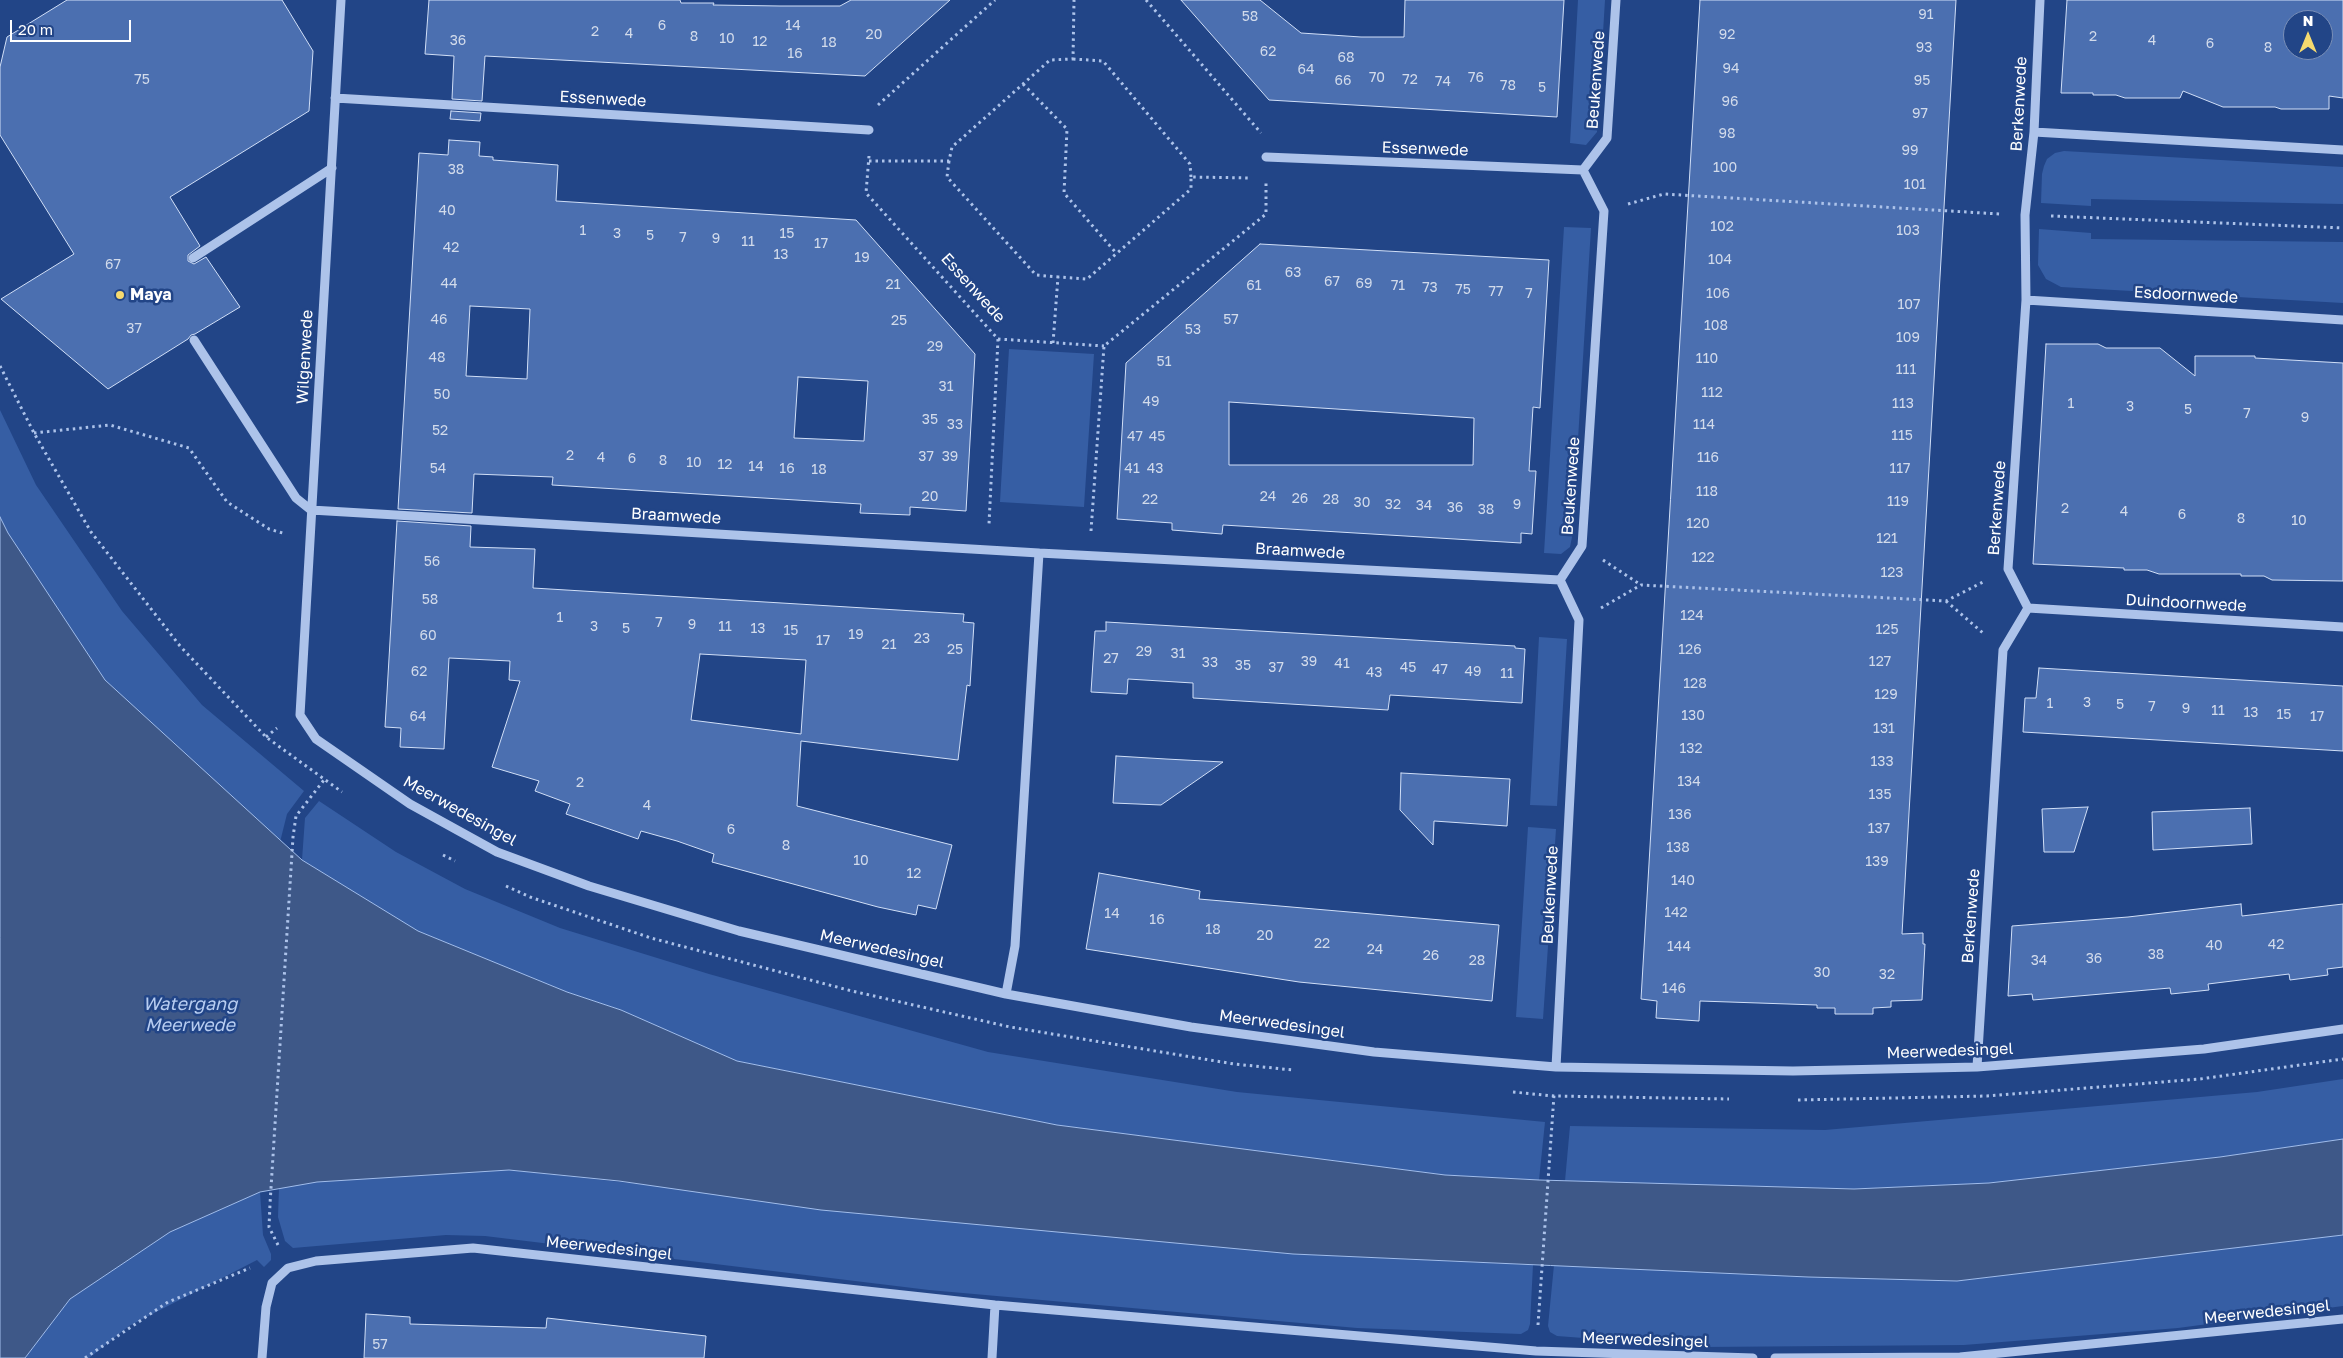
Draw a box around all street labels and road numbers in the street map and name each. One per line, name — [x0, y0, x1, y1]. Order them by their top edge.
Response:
street label: Beukenwede — [1583, 30, 1609, 130]
street label: Berkenwede — [2007, 56, 2031, 152]
street label: Essenwede — [559, 87, 647, 111]
street label: Essenwede — [1381, 138, 1469, 160]
street label: Essenwede — [937, 249, 1009, 327]
street label: Esdoornwede — [2133, 283, 2239, 307]
street label: Wilgenwede — [293, 309, 317, 405]
street label: Beukenwede — [1558, 436, 1584, 536]
street label: Berkenwede — [1984, 460, 2010, 556]
street label: Braamwede — [631, 504, 721, 528]
street label: Braamwede — [1255, 539, 1345, 563]
street label: Duindoornwede — [2125, 590, 2247, 616]
street label: Meerwedesingel — [400, 772, 520, 850]
street label: Beukenwede — [1538, 845, 1562, 945]
street label: Berkenwede — [1958, 868, 1984, 964]
street label: Meerwedesingel — [818, 925, 946, 973]
street label: Meerwedesingel — [1218, 1006, 1346, 1042]
street label: Meerwedesingel — [1886, 1039, 2014, 1063]
street label: Meerwedesingel — [545, 1232, 673, 1264]
street label: Meerwedesingel — [2203, 1296, 2331, 1328]
street label: Meerwedesingel — [1581, 1328, 1709, 1352]

